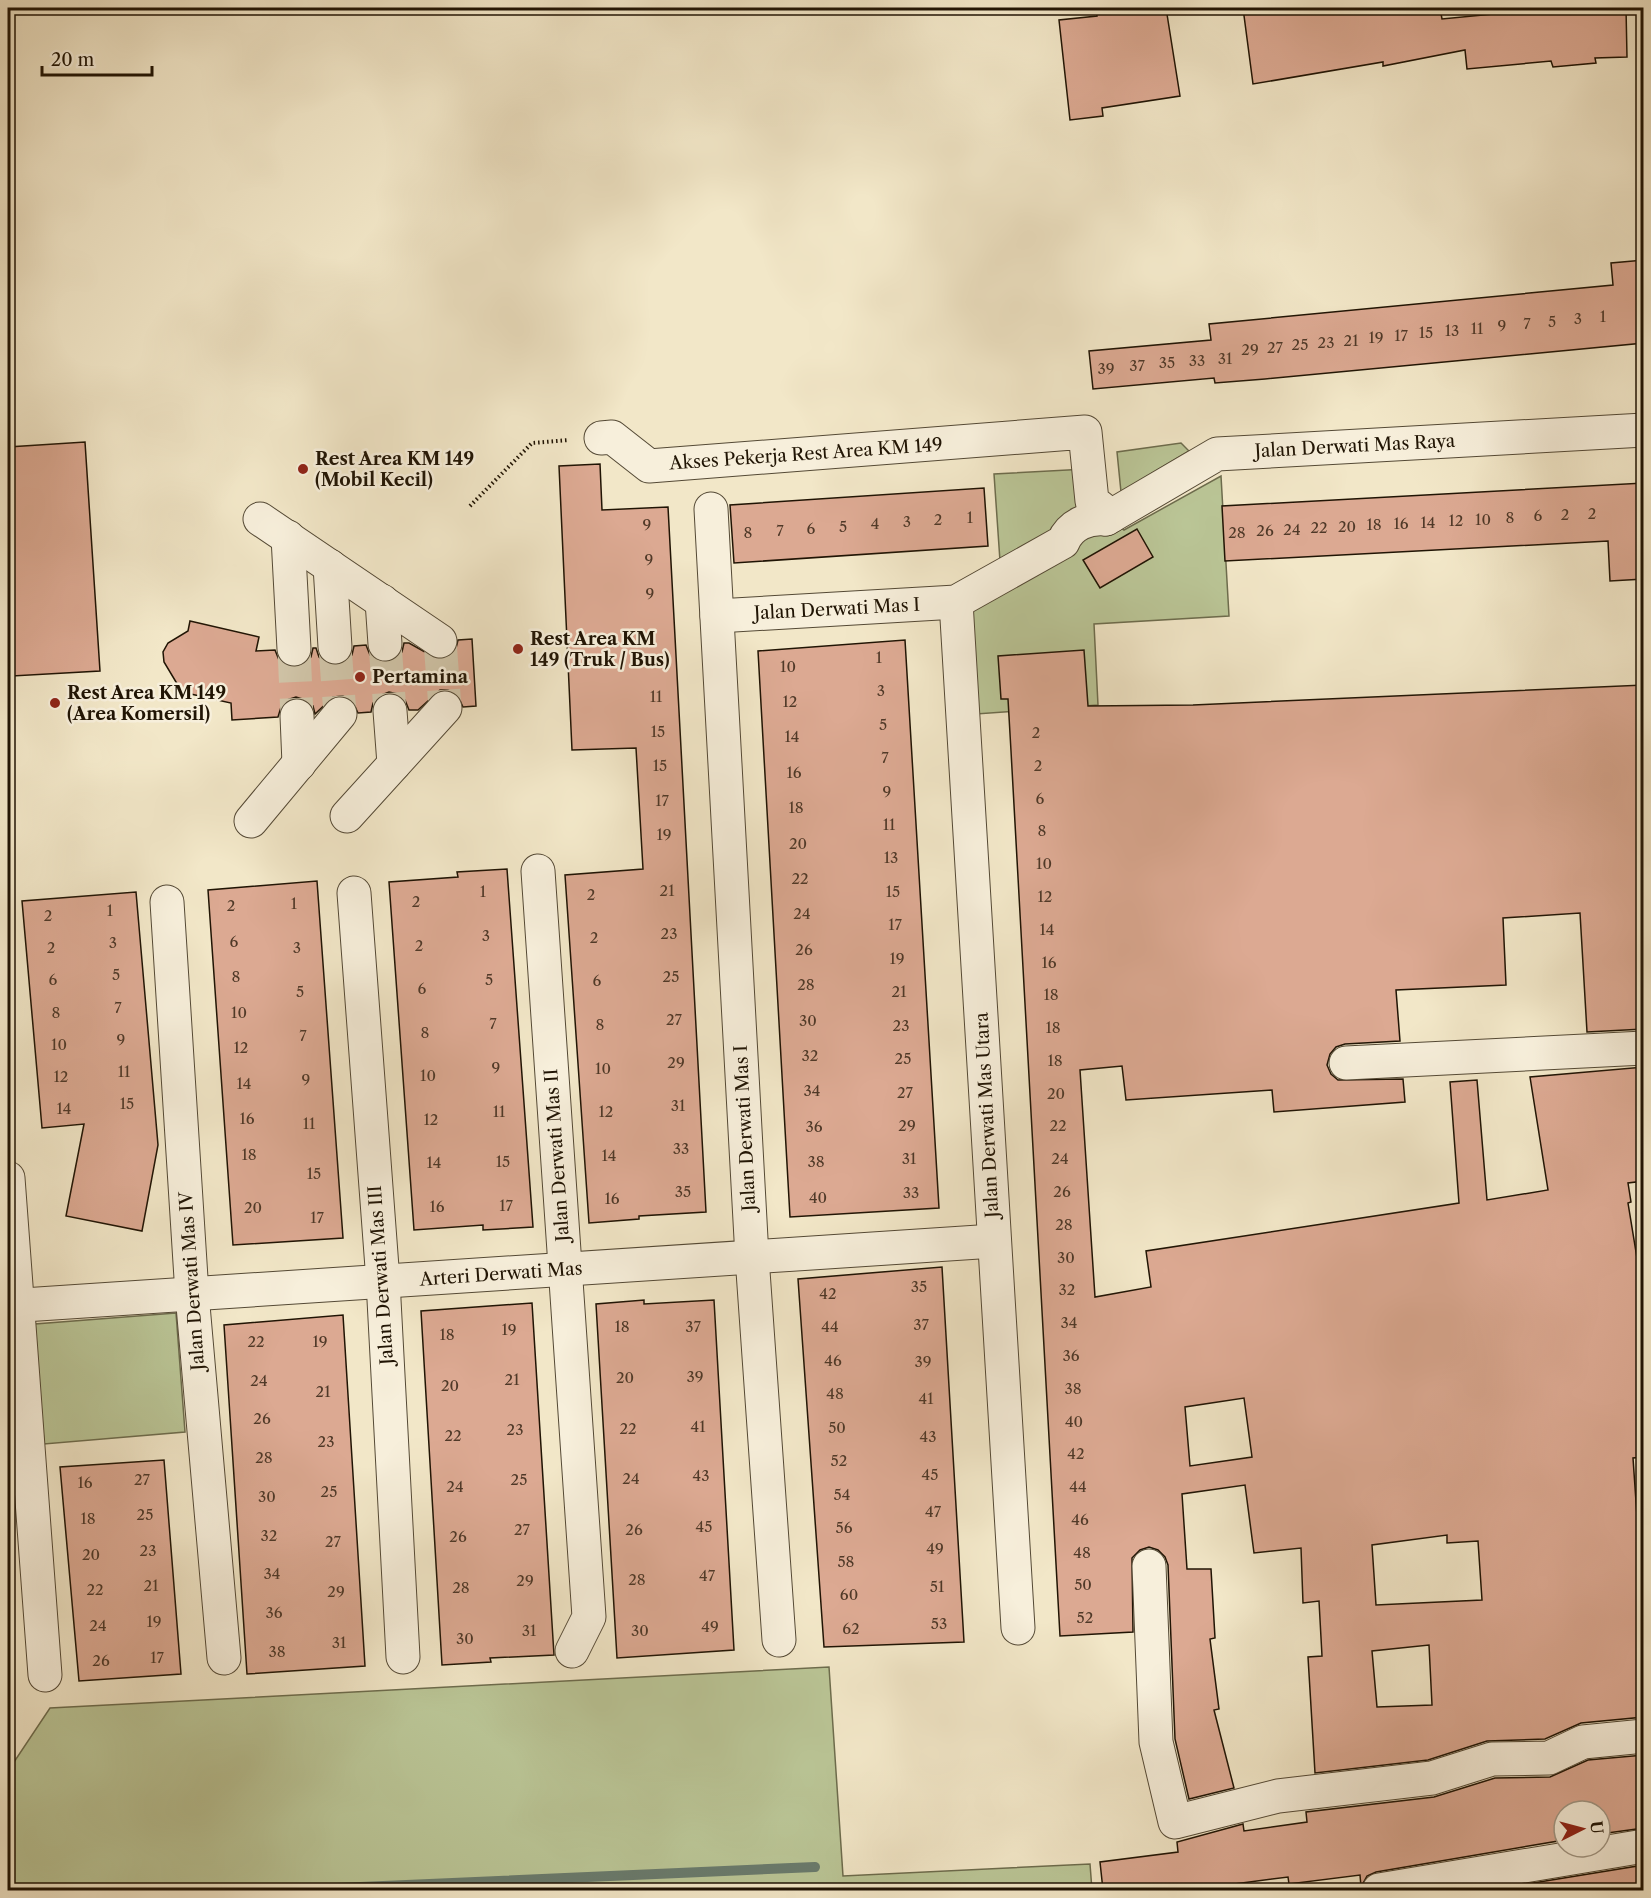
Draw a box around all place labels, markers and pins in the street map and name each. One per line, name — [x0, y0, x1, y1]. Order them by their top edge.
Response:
place label: Rest Area KM 149 (Mobil Kecil) — [315, 448, 474, 491]
marker: Rest Area KM 149 (Mobil Kecil) — [296, 462, 310, 476]
place label: Rest Area KM 149 (Truk / Bus) — [530, 628, 670, 671]
marker: Rest Area KM 149 (Truk / Bus) — [511, 642, 525, 656]
place label: Pertamina — [372, 666, 469, 688]
marker: Pertamina — [353, 670, 367, 684]
place label: Rest Area KM 149 (Area Komersil) — [67, 682, 226, 725]
marker: Rest Area KM 149 (Area Komersil) — [48, 696, 62, 710]

